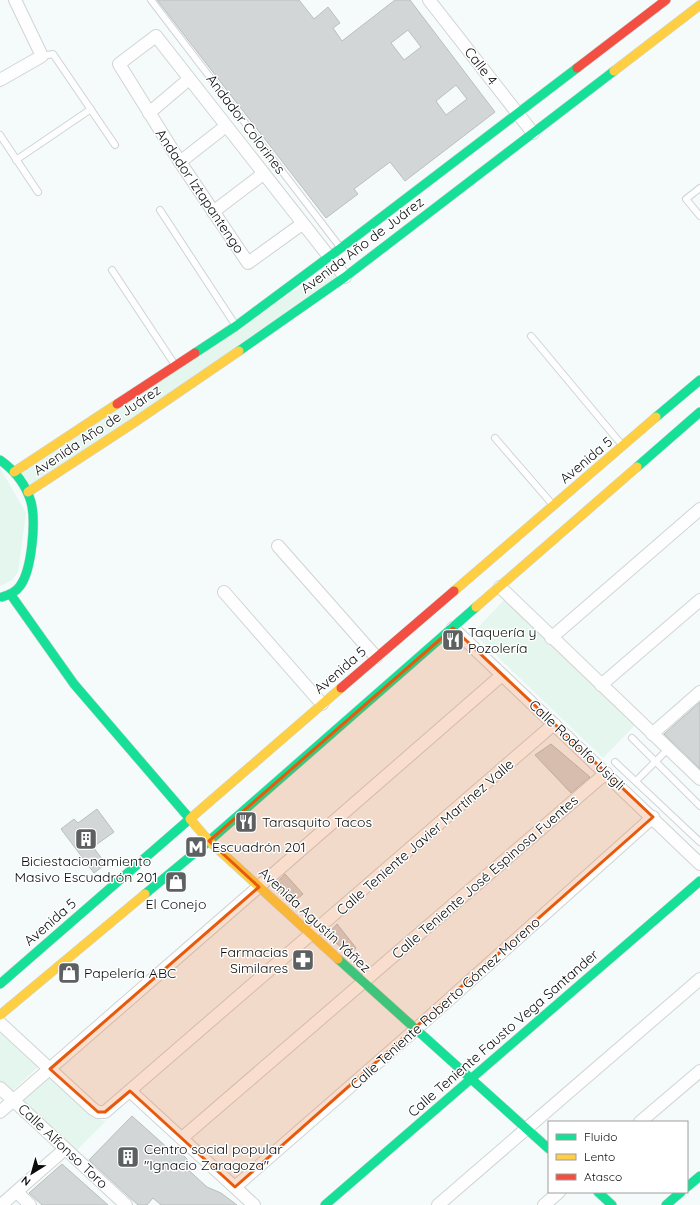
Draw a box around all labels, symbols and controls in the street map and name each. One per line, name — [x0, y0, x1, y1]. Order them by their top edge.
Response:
street label: Calle 4 — [461, 43, 501, 89]
street label: Andador Colorines — [203, 71, 289, 177]
street label: Andador Iztapantengo — [152, 125, 248, 257]
street label: Avenida Año de Juárez — [297, 193, 427, 297]
street label: Avenida Año de Juárez — [30, 381, 164, 479]
street label: Avenida 5 — [556, 433, 616, 487]
place label: Taquería y Pozolería — [468, 623, 537, 657]
restaurant icon: Taquería y Pozolería — [440, 627, 466, 653]
street label: Avenida 5 — [310, 642, 370, 698]
street label: Calle Rodolfo Usigli — [525, 696, 629, 794]
street label: Calle Teniente Javier Martínez Valle — [333, 755, 517, 919]
street label: Calle Teniente José Espinosa Fuentes — [388, 791, 582, 963]
restaurant icon: Tarasquito Tacos — [233, 809, 259, 835]
place label: Tarasquito Tacos — [262, 813, 372, 831]
building icon: Biciestacionamiento Masivo Escuadrón 201 — [73, 826, 99, 852]
metro station icon: Escuadrón 201 — [183, 834, 209, 860]
place label: Escuadrón 201 — [212, 838, 306, 856]
place label: Biciestacionamiento Masivo Escuadrón 201 — [15, 852, 157, 886]
street label: Avenida Agustín Yáñez — [255, 864, 375, 977]
shop icon: El Conejo — [163, 869, 189, 895]
street label: Avenida 5 — [20, 894, 80, 950]
place label: El Conejo — [146, 895, 206, 913]
street label: Calle Teniente Roberto Gómez Moreno — [346, 913, 544, 1093]
place label: Farmacias Similares — [220, 943, 288, 977]
street label: Calle Teniente Fausto Vega Santander — [404, 945, 602, 1121]
pharmacy icon: Farmacias Similares — [290, 947, 316, 973]
shop icon: Papelería ABC — [56, 960, 82, 986]
place label: Papelería ABC — [84, 964, 176, 982]
street label: Calle Alfonso Toro — [14, 1100, 112, 1192]
legend — [548, 1121, 688, 1193]
text: Fluido — [584, 1129, 617, 1144]
place label: Centro social popular "Ignacio Zaragoza" — [144, 1140, 283, 1174]
building icon: Centro social popular "Ignacio Zaragoza" — [115, 1144, 141, 1170]
text: Lento — [584, 1149, 615, 1164]
north arrow — [12, 1153, 52, 1193]
text: Atasco — [584, 1169, 622, 1184]
text: N — [19, 1173, 33, 1189]

